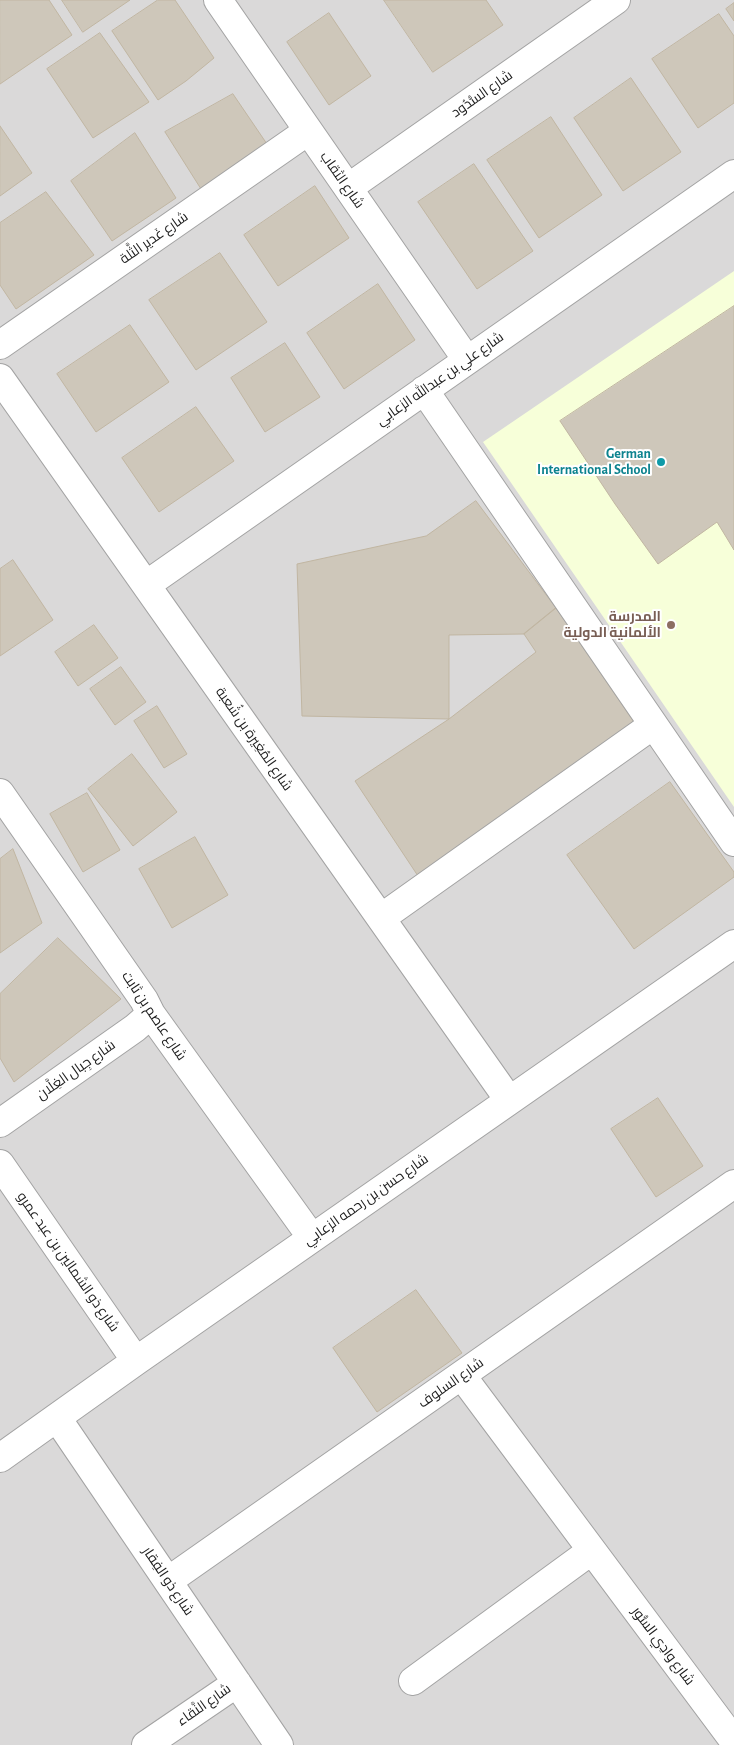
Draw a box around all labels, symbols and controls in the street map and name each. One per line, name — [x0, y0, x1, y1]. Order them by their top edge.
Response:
street label: شارع السُّدُود — [448, 67, 516, 121]
street label: شارع الثقاب — [316, 148, 368, 212]
street label: شارع غَدير الثَّلة — [117, 208, 191, 268]
street label: شارع علي بن عبدالله الزعابي — [373, 329, 507, 429]
place label: German International School — [537, 446, 651, 478]
marker: German International School — [655, 456, 667, 468]
place label: المدرسة الألمانية الدولية — [563, 609, 661, 642]
marker: المدرسة الألمانية الدولية — [665, 619, 677, 631]
street label: شارع المُغِيرة بن شُعبة — [212, 684, 296, 794]
street label: شارع عاصم بن ثابت — [118, 968, 190, 1064]
street label: شارع جِبال الغِلَّان — [33, 1037, 119, 1103]
street label: شارع حسن بن رحمه الزعابي — [300, 1151, 432, 1249]
street label: شارع ذو الشمالين بن عبد عمرو — [13, 1189, 123, 1335]
street label: شارع السلوف — [415, 1354, 487, 1412]
street label: شارع ذو الفِقار — [139, 1543, 197, 1619]
street label: شارع وادِي السُّور — [628, 1603, 698, 1689]
street label: شارع النَّقاء — [174, 1680, 234, 1730]

